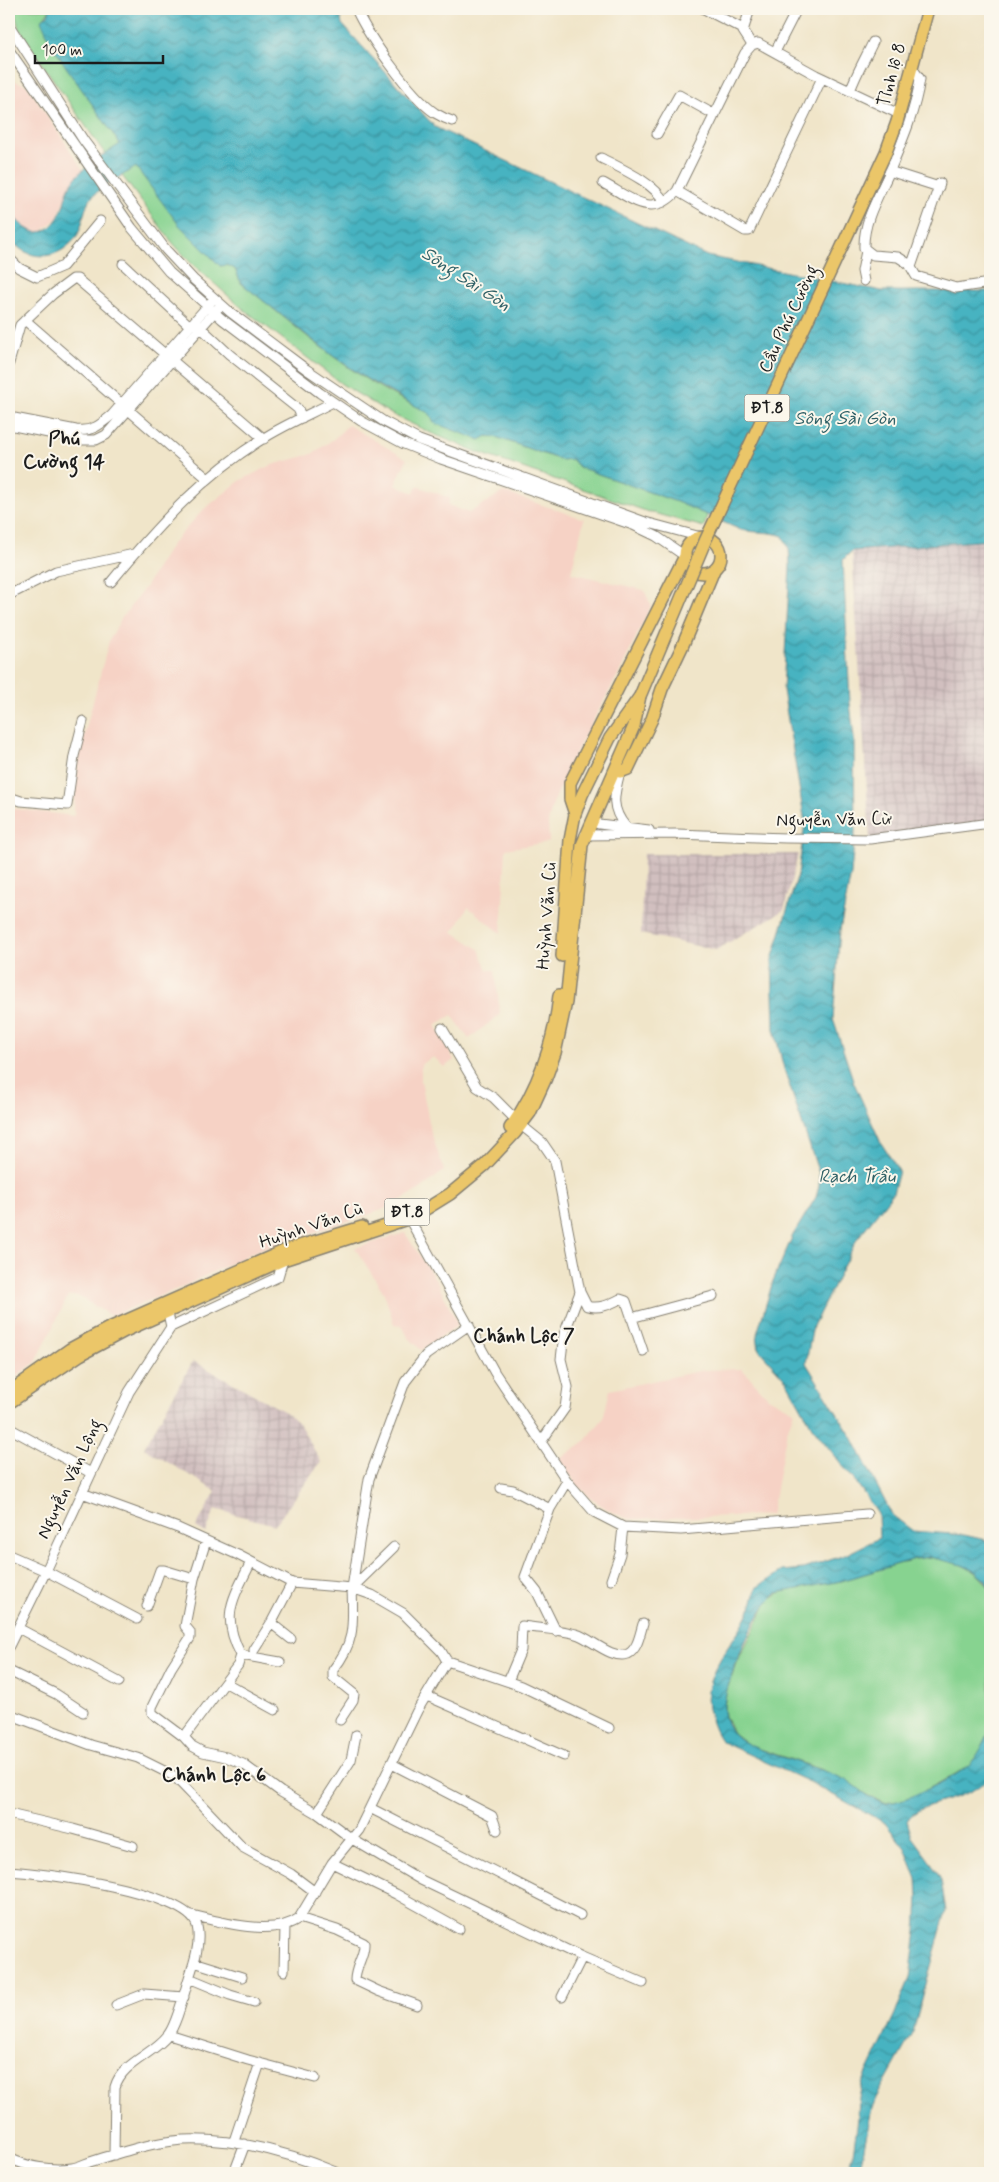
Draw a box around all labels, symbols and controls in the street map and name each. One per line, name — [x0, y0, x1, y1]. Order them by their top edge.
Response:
scale bar — [35, 32, 162, 64]
street label: Tỉnh lộ 8 — [872, 40, 912, 110]
text: 100 m — [42, 41, 82, 61]
water label: Sông Sài Gòn — [416, 241, 515, 319]
street label: Cầu Phú Cường — [753, 261, 826, 378]
road number: ĐT.8 — [744, 394, 790, 422]
water label: Sông Sài Gòn — [794, 406, 896, 433]
district label: Phú Cường 14 — [23, 426, 106, 478]
street label: Nguyễn Văn Cừ — [776, 807, 892, 835]
street label: Huỳnh Văn Cù — [531, 862, 563, 970]
water label: Rạch Trầu — [819, 1164, 897, 1189]
street label: Huỳnh Văn Cù — [256, 1197, 366, 1255]
road number: ĐT.8 — [384, 1198, 430, 1226]
district label: Chánh Lộc 7 — [473, 1324, 575, 1349]
street label: Nguyễn Văn Lộng — [32, 1415, 110, 1544]
district label: Chánh Lộc 6 — [162, 1762, 266, 1789]

